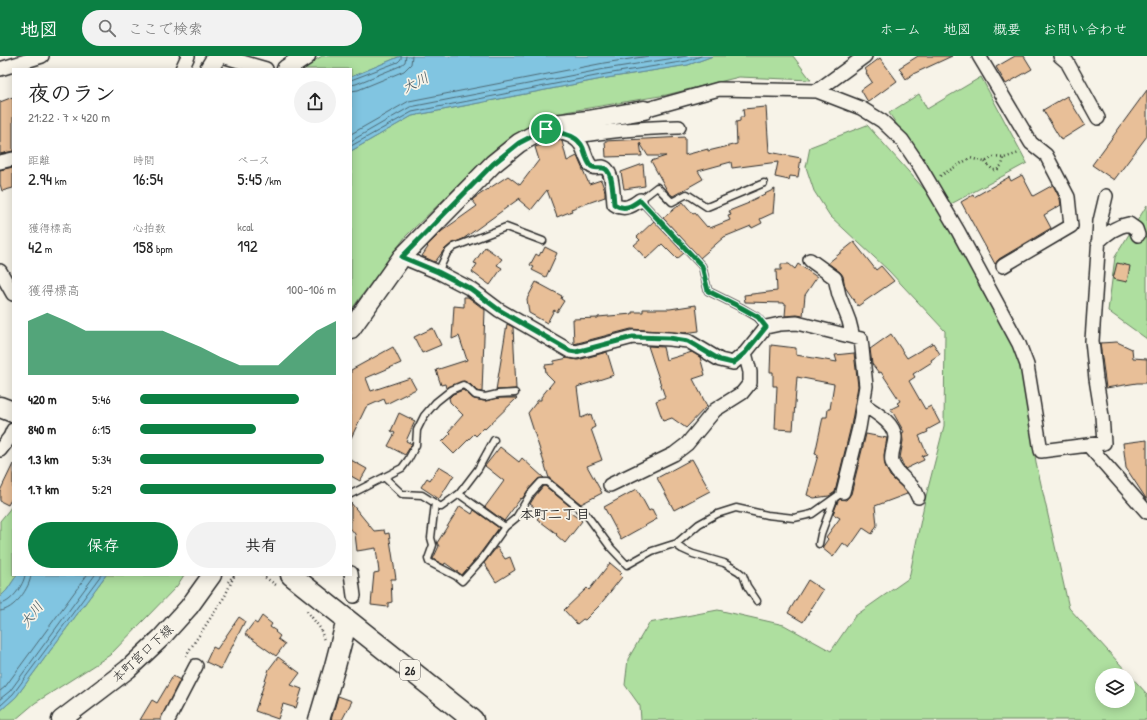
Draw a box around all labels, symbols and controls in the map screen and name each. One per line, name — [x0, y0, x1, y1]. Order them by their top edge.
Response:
search box — [82, 10, 362, 46]
text: 地図 — [20, 16, 58, 42]
icon: search — [96, 17, 118, 39]
text: ここで検索 — [128, 18, 203, 39]
text: ホーム — [880, 19, 921, 38]
text: 地図 — [943, 19, 971, 38]
text: 概要 — [993, 19, 1021, 38]
text: お問い合わせ — [1043, 19, 1127, 38]
water label: 大川 — [398, 67, 432, 97]
text: 夜のラン — [28, 78, 116, 108]
button: share — [294, 81, 336, 123]
text: 21:22 · 7 × 420 m — [28, 108, 110, 126]
pin — [529, 112, 563, 146]
icon: arrive — [535, 118, 557, 140]
text: 距離 — [28, 153, 50, 167]
text: 時間 — [133, 153, 155, 167]
text: ペース — [237, 153, 270, 167]
text: 2.94 — [28, 167, 52, 190]
text: 16:54 — [133, 167, 163, 190]
text: 5:45 — [237, 167, 262, 190]
text: km — [52, 174, 67, 188]
text: /km — [262, 174, 281, 188]
text: kcal — [237, 220, 253, 234]
text: 獲得標高 — [28, 221, 72, 235]
text: 心拍数 — [133, 221, 166, 235]
text: 192 — [237, 234, 258, 257]
text: 42 — [28, 235, 42, 258]
text: 158 — [133, 235, 153, 258]
text: m — [42, 242, 52, 256]
text: bpm — [153, 242, 173, 256]
text: 100–106 m — [287, 280, 336, 298]
text: 獲得標高 — [28, 281, 80, 299]
text: 420 m — [28, 390, 57, 408]
text: 5:46 — [92, 390, 111, 408]
text: 840 m — [28, 420, 56, 438]
text: 6:15 — [92, 420, 110, 438]
text: 1.3 km — [28, 450, 59, 468]
text: 5:34 — [92, 450, 111, 468]
text: 1.7 km — [28, 480, 59, 498]
text: 5:29 — [92, 480, 111, 498]
district label: 本町二丁目 — [520, 504, 590, 523]
button: 保存 — [28, 522, 178, 568]
button: 共有 — [186, 522, 336, 568]
water label: 大川 — [15, 597, 47, 631]
street label: 本町宮口下線 — [107, 619, 177, 686]
road number: 26 — [400, 660, 420, 680]
map controls — [1095, 668, 1135, 708]
button: layers — [1095, 668, 1135, 708]

